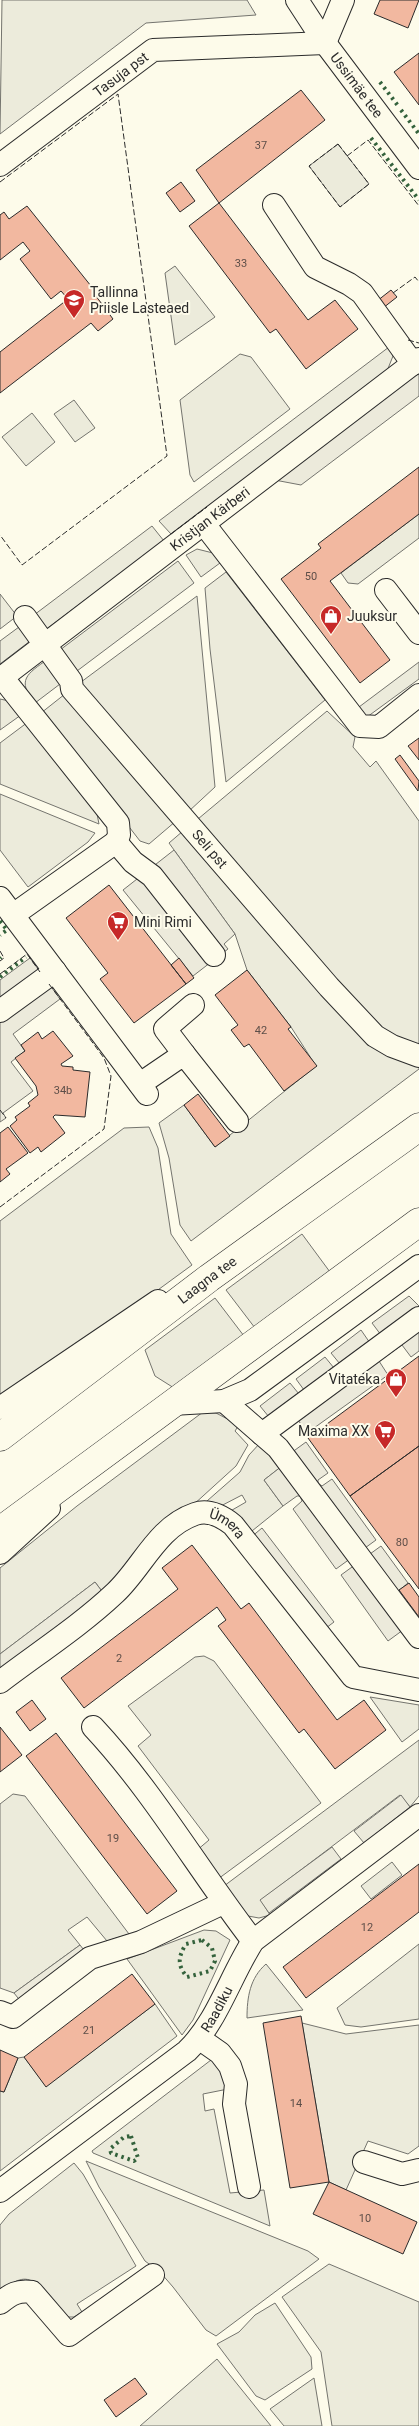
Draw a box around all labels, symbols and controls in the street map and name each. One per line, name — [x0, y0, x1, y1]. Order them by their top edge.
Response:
street label: Tasuja pst — [90, 48, 152, 100]
street label: Ussimäe tee — [327, 49, 386, 121]
house number: 37 — [255, 139, 267, 152]
house number: 33 — [235, 257, 247, 270]
place label: Tallinna Priisle Lasteaed — [90, 284, 189, 316]
school or university icon: Tallinna Priisle Lasteaed — [62, 288, 86, 319]
street label: Kristjan Kärberi — [167, 483, 253, 554]
house number: 50 — [305, 570, 317, 583]
shop icon: Juuksur — [319, 604, 343, 635]
place label: Juuksur — [347, 608, 397, 624]
street label: Seli pst — [189, 826, 231, 872]
supermarket icon: Mini Rimi — [106, 910, 130, 941]
place label: Mini Rimi — [134, 914, 192, 930]
house number: 42 — [255, 1024, 267, 1037]
house number: 34b — [54, 1084, 72, 1097]
street label: Laagna tee — [175, 1253, 240, 1307]
shop icon: Vitateka — [384, 1367, 408, 1398]
place label: Vitateka — [329, 1371, 380, 1387]
supermarket icon: Maxima XX — [373, 1419, 397, 1450]
place label: Maxima XX — [298, 1423, 369, 1439]
street label: Ümera — [207, 1505, 248, 1541]
house number: 80 — [396, 1536, 408, 1549]
house number: 2 — [116, 1652, 122, 1665]
house number: 19 — [107, 1832, 119, 1845]
house number: 12 — [361, 1921, 373, 1934]
street label: Raadiku — [197, 1984, 236, 2035]
house number: 21 — [83, 2024, 95, 2037]
house number: 14 — [290, 2097, 302, 2110]
house number: 10 — [359, 2212, 371, 2225]

